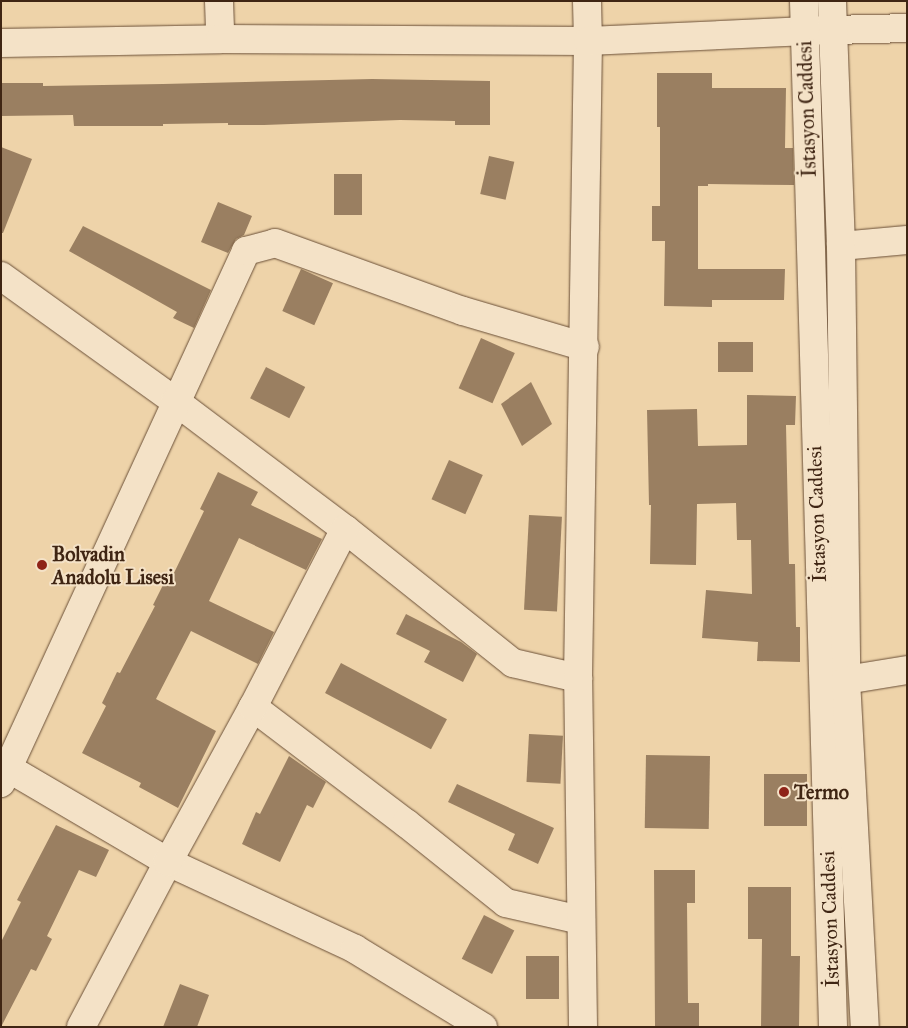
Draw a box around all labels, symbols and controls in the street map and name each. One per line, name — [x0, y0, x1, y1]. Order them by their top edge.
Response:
street label: İstasyon Caddesi — [793, 40, 821, 178]
street label: İstasyon Caddesi — [803, 445, 831, 583]
place label: Bolvadin Anadolu Lisesi — [52, 542, 174, 589]
marker: Bolvadin Anadolu Lisesi — [36, 559, 48, 571]
place label: Termo — [794, 780, 849, 804]
marker: Termo — [778, 786, 790, 798]
street label: İstasyon Caddesi — [816, 850, 844, 988]

